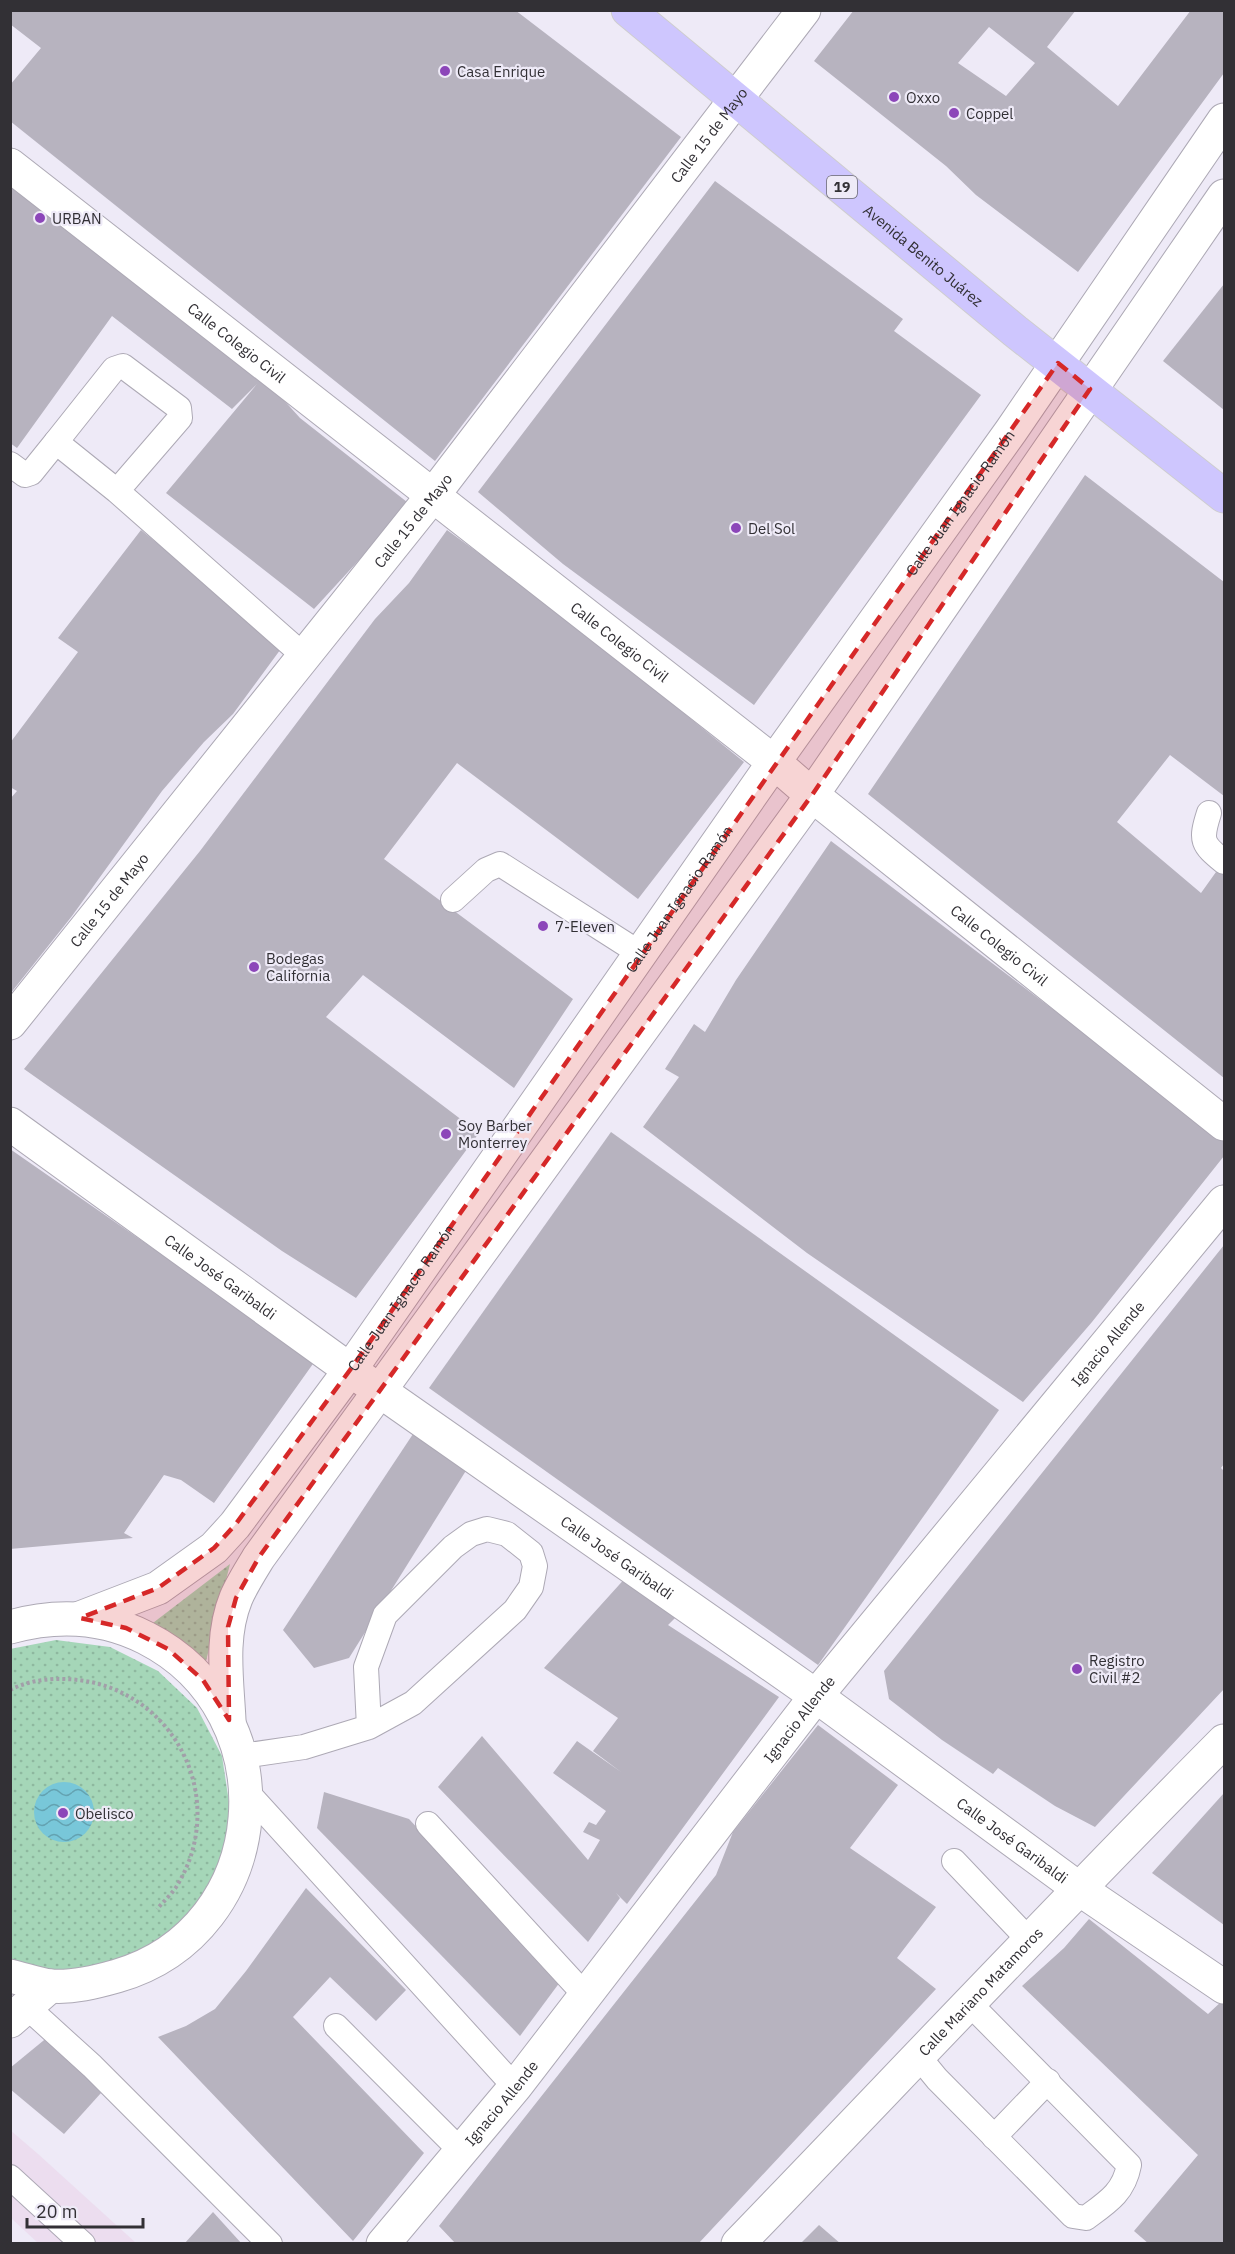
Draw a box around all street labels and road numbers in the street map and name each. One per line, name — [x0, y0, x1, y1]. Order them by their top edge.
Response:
street label: Calle 15 de Mayo — [666, 83, 751, 186]
road number: 19 — [827, 176, 857, 198]
street label: Avenida Benito Juárez — [860, 200, 987, 310]
street label: Calle Colegio Civil — [184, 298, 290, 387]
street label: Calle Juan Ignacio Ramón — [901, 426, 1018, 579]
street label: Calle 15 de Mayo — [369, 469, 456, 571]
street label: Calle Colegio Civil — [567, 597, 673, 686]
street label: Calle Juan Ignacio Ramón — [621, 822, 736, 976]
street label: Calle 15 de Mayo — [65, 849, 152, 951]
street label: Calle Colegio Civil — [947, 900, 1052, 989]
street label: Calle Juan Ignacio Ramón — [343, 1220, 458, 1375]
street label: Calle José Garibaldi — [161, 1230, 280, 1323]
street label: Ignacio Allende — [1066, 1297, 1148, 1390]
street label: Calle José Garibaldi — [557, 1511, 678, 1603]
street label: Ignacio Allende — [759, 1671, 839, 1766]
street label: Calle José Garibaldi — [953, 1793, 1072, 1887]
street label: Calle Mariano Matamoros — [914, 1923, 1047, 2060]
street label: Ignacio Allende — [460, 2056, 542, 2150]

